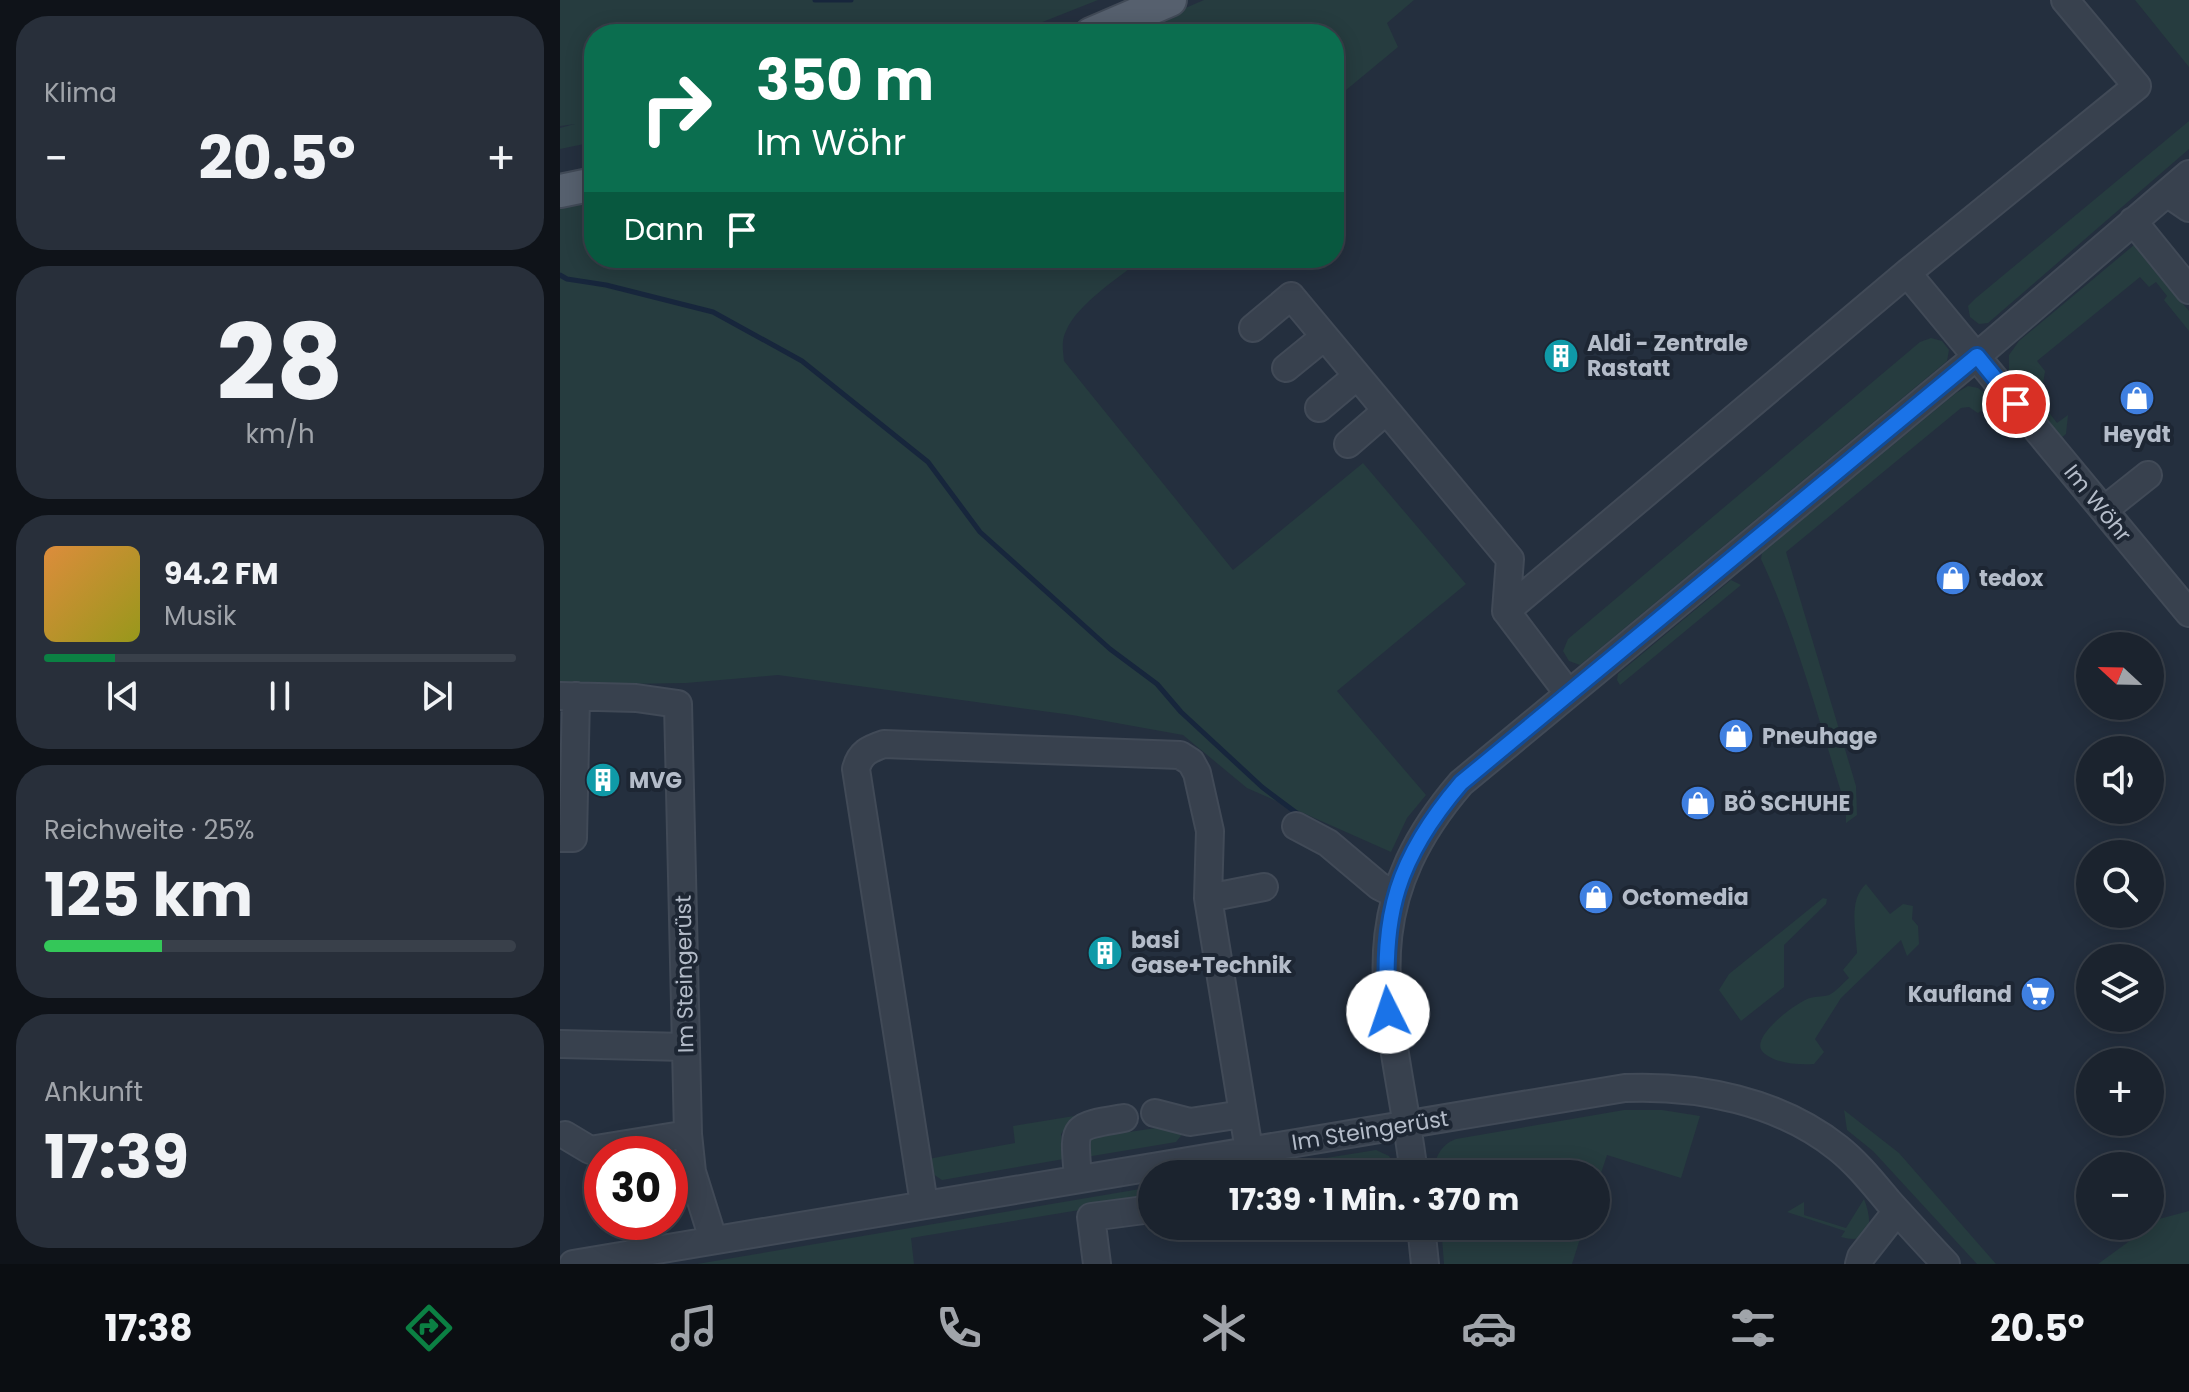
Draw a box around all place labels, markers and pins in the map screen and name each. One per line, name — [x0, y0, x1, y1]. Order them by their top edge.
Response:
place label: Aldi - Zentrale Rastatt — [1587, 328, 1748, 384]
building icon: Aldi - Zentrale Rastatt — [1542, 337, 1580, 375]
pin — [1982, 370, 2050, 438]
shop icon: Heydt — [2118, 379, 2156, 417]
place label: Heydt — [2103, 419, 2171, 450]
shop icon: tedox — [1934, 559, 1972, 597]
place label: tedox — [1979, 563, 2043, 594]
shop icon: Pneuhage — [1717, 717, 1755, 755]
place label: Pneuhage — [1762, 721, 1877, 752]
building icon: MVG — [584, 761, 622, 799]
place label: MVG — [629, 765, 682, 796]
shop icon: BÖ SCHUHE — [1679, 784, 1717, 822]
place label: BÖ SCHUHE — [1724, 788, 1850, 819]
shop icon: Octomedia — [1577, 878, 1615, 916]
place label: Octomedia — [1622, 882, 1749, 913]
place label: basi Gase+Technik — [1131, 925, 1292, 981]
building icon: basi Gase+Technik — [1086, 934, 1124, 972]
supermarket icon: Kaufland — [2019, 975, 2057, 1013]
place label: Kaufland — [1908, 979, 2012, 1010]

